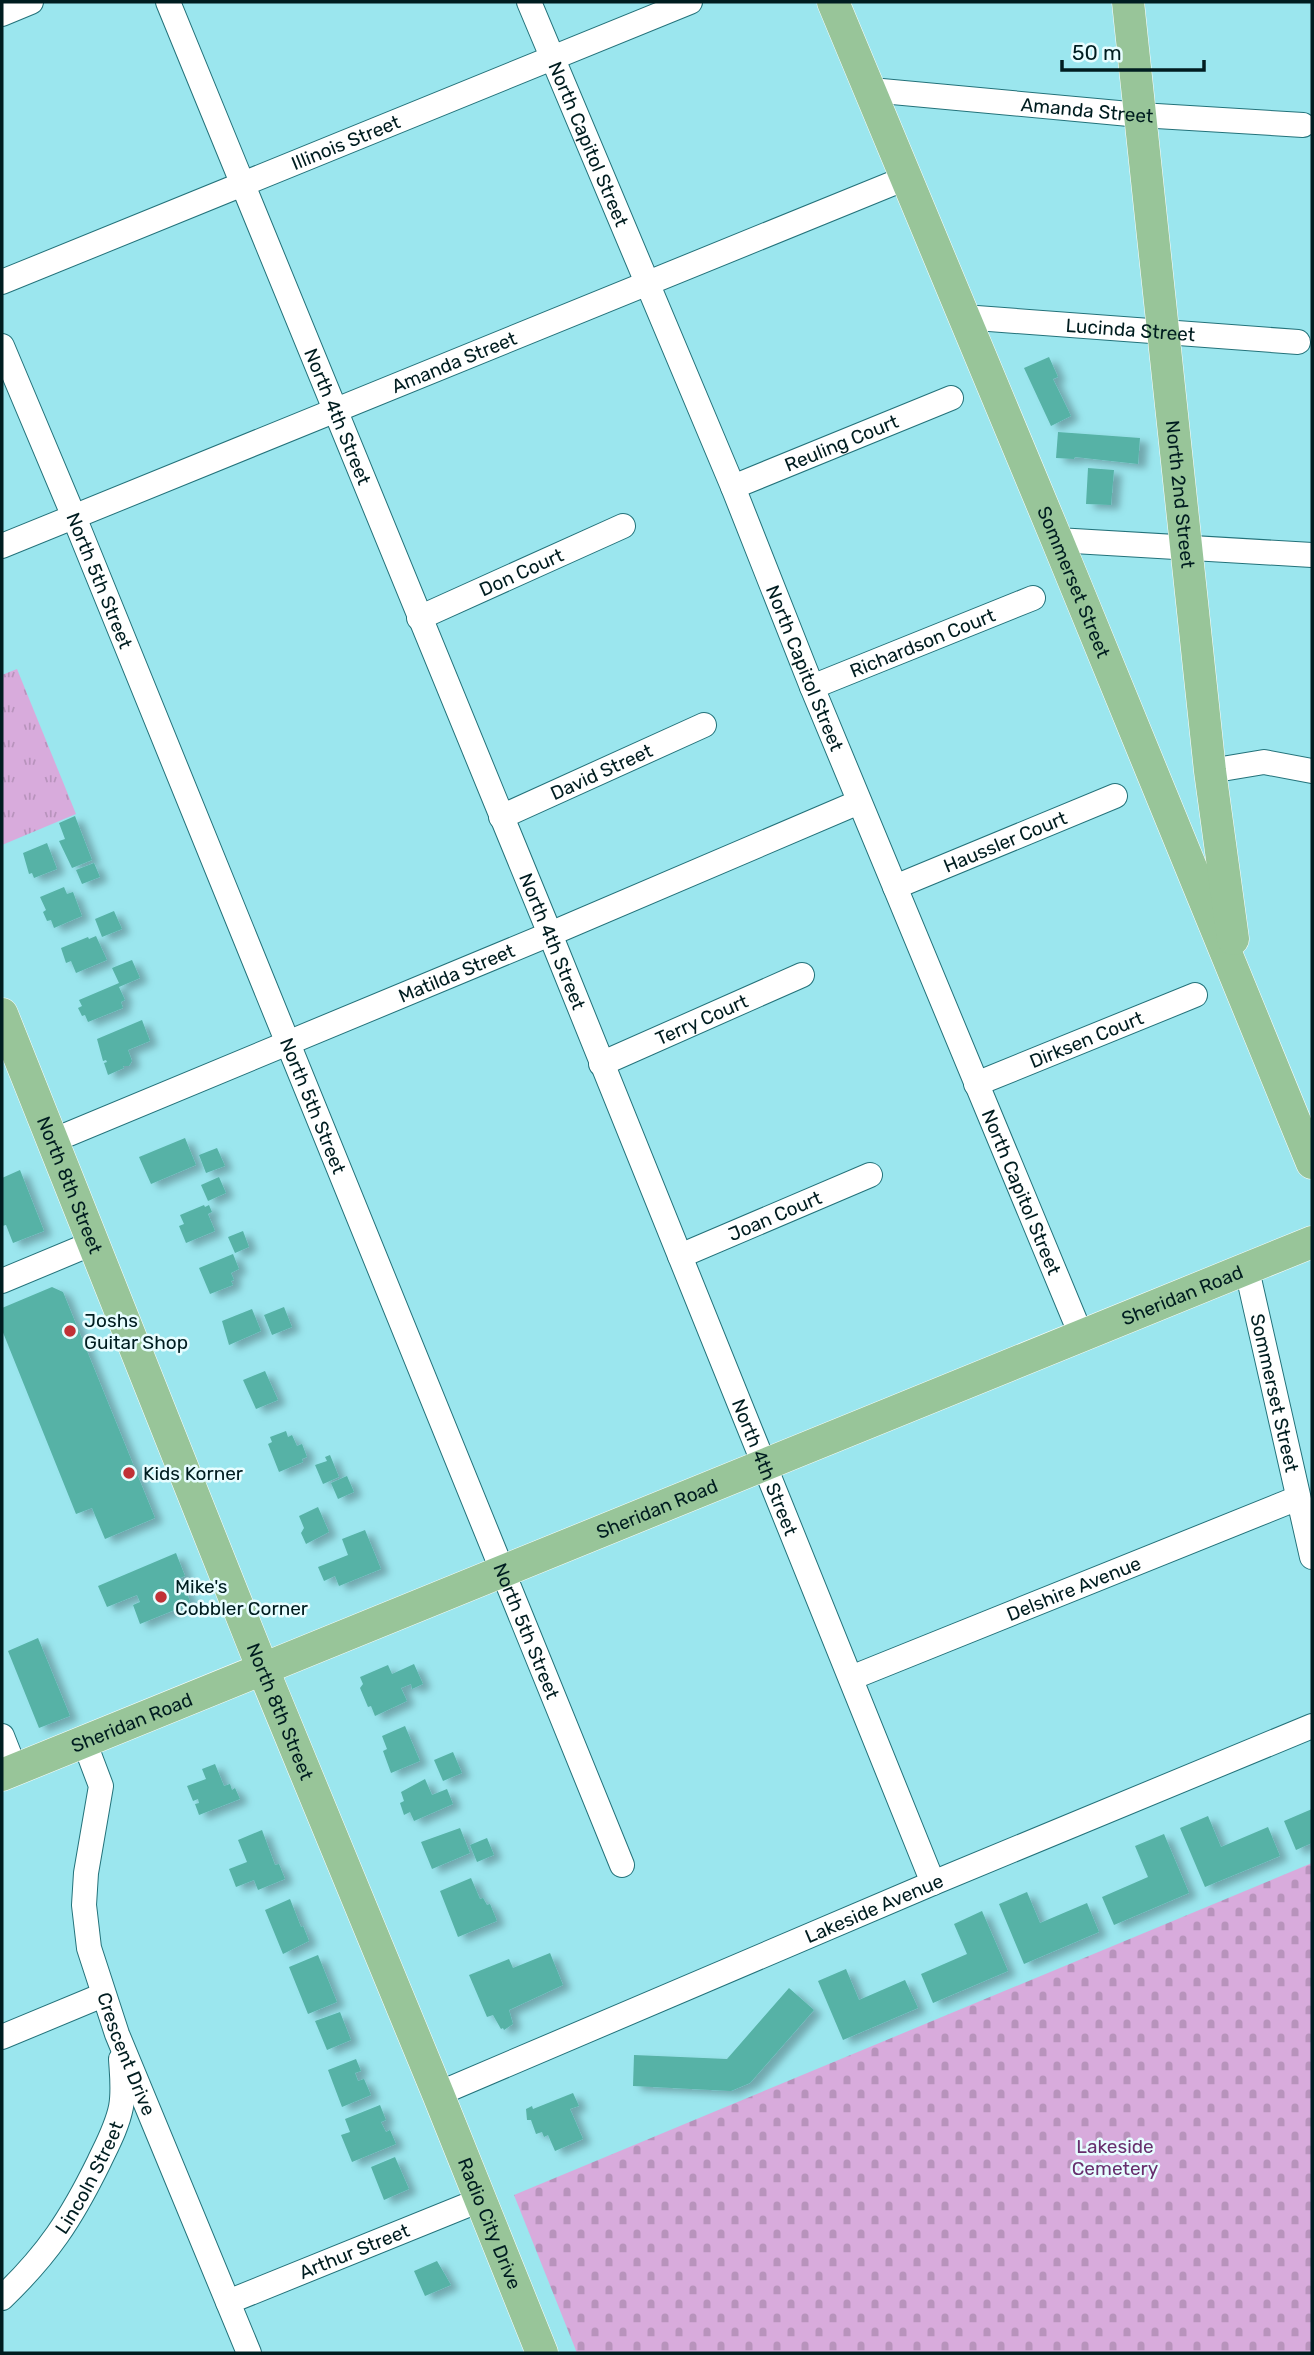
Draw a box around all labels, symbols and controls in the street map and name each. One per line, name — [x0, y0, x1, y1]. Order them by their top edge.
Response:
scale bar — [1062, 28, 1204, 72]
text: 50 m — [1072, 40, 1122, 65]
street label: North Capitol Street — [543, 58, 633, 231]
street label: Amanda Street — [1020, 93, 1155, 128]
street label: Illinois Street — [288, 110, 404, 175]
street label: Lucinda Street — [1065, 314, 1197, 346]
street label: Amanda Street — [388, 327, 521, 398]
street label: North 4th Street — [299, 345, 376, 489]
street label: Reuling Court — [781, 410, 902, 477]
street label: North 2nd Street — [1161, 419, 1199, 570]
street label: Sommerset Street — [1032, 503, 1115, 662]
street label: North 5th Street — [61, 509, 137, 653]
street label: Don Court — [476, 543, 568, 601]
street label: North Capitol Street — [761, 582, 849, 755]
street label: Richardson Court — [847, 603, 999, 683]
street label: David Street — [547, 739, 657, 805]
street label: Haussler Court — [940, 806, 1071, 878]
street label: North 4th Street — [514, 870, 591, 1014]
street label: Matilda Street — [395, 939, 519, 1008]
street label: Terry Court — [652, 989, 752, 1050]
street label: Dirksen Court — [1026, 1006, 1147, 1073]
street label: North 5th Street — [275, 1034, 351, 1178]
street label: North Capitol Street — [977, 1106, 1066, 1279]
street label: North 8th Street — [32, 1113, 107, 1258]
street label: Joan Court — [725, 1186, 826, 1246]
street label: Sheridan Road — [1118, 1260, 1246, 1330]
place label: Joshs Guitar Shop — [84, 1309, 188, 1354]
street label: Sommerset Street — [1245, 1312, 1304, 1475]
marker: Joshs Guitar Shop — [62, 1323, 78, 1339]
street label: North 4th Street — [727, 1395, 803, 1539]
place label: Kids Korner — [143, 1462, 244, 1485]
marker: Kids Korner — [121, 1465, 137, 1481]
street label: Sheridan Road — [593, 1474, 721, 1544]
street label: Delshire Avenue — [1003, 1551, 1144, 1626]
street label: North 5th Street — [488, 1560, 565, 1703]
place label: Mike's Cobbler Corner — [175, 1575, 309, 1620]
marker: Mike's Cobbler Corner — [153, 1589, 169, 1605]
street label: North 8th Street — [242, 1640, 319, 1784]
street label: Sheridan Road — [68, 1688, 196, 1758]
street label: Lakeside Avenue — [802, 1869, 947, 1948]
street label: Crescent Drive — [92, 1989, 160, 2119]
street label: Lincoln Street — [50, 2118, 128, 2238]
park label: Lakeside Cemetery — [1072, 2135, 1158, 2180]
street label: Radio City Drive — [453, 2154, 526, 2292]
street label: Arthur Street — [296, 2219, 413, 2284]

